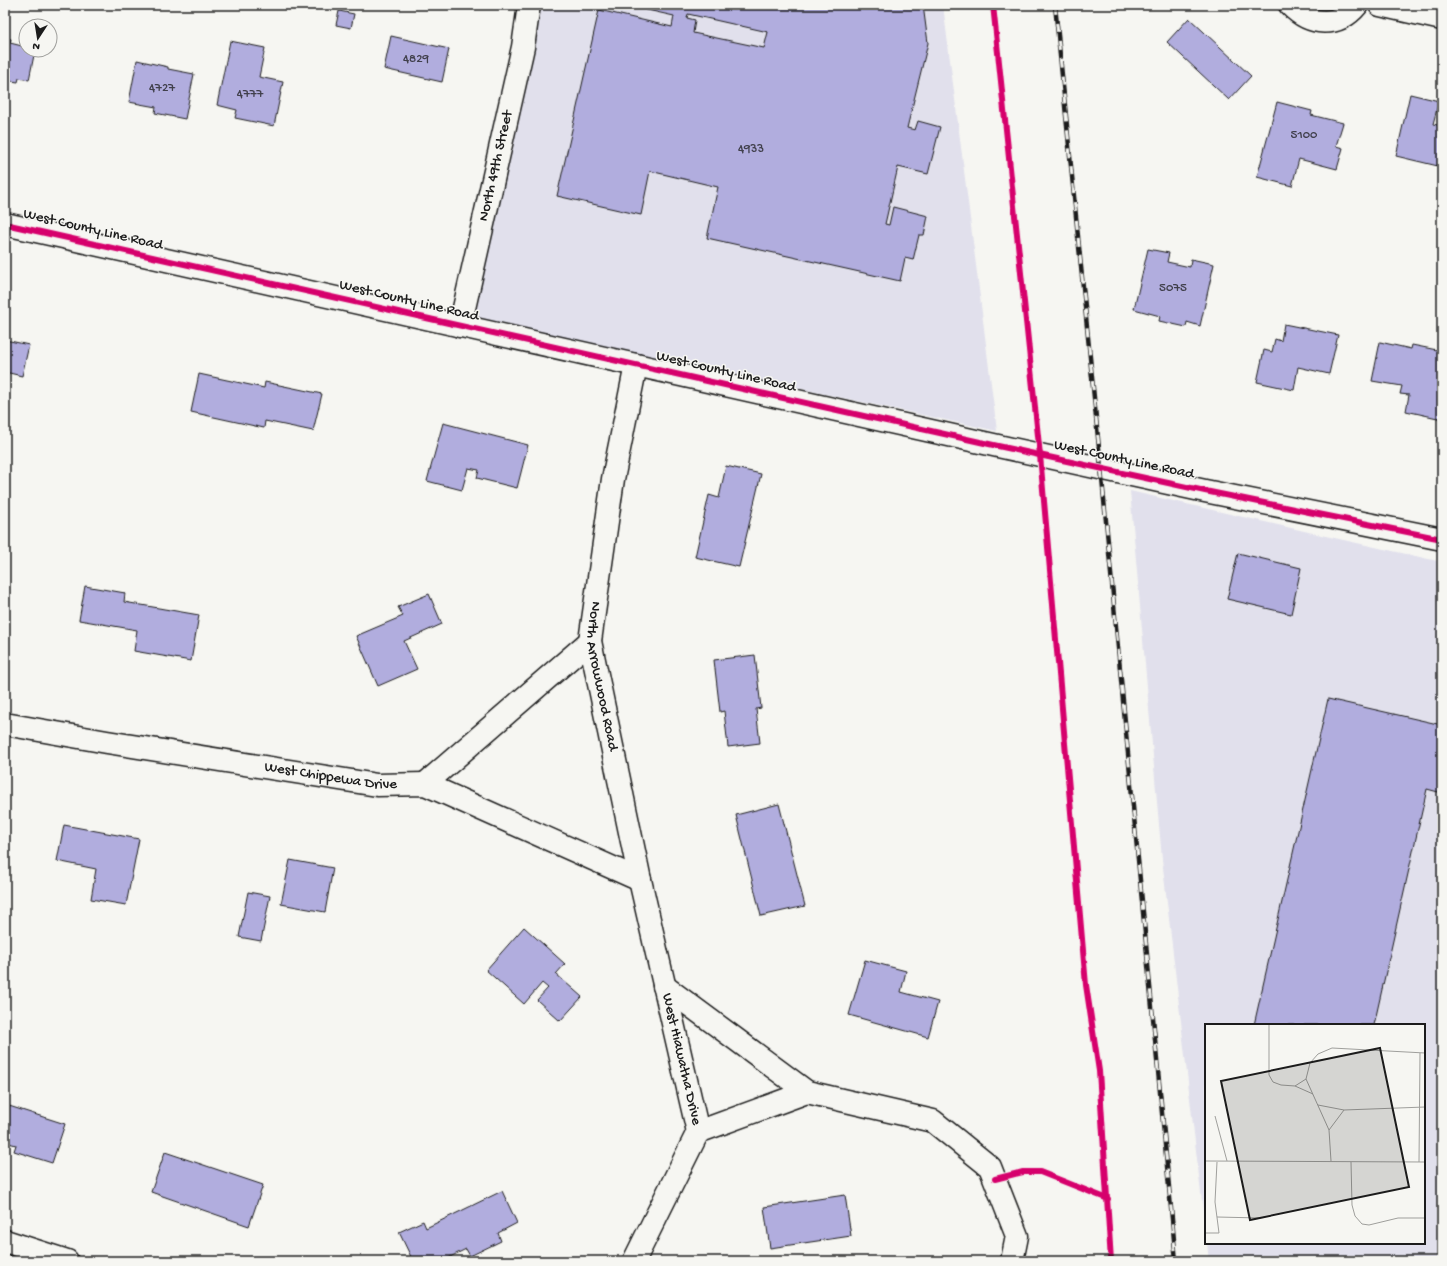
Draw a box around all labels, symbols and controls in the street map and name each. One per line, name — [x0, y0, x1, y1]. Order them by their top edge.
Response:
north arrow — [18, 18, 58, 58]
text: N — [32, 39, 41, 52]
house number: 4829 — [403, 52, 430, 67]
house number: 4727 — [149, 81, 176, 96]
house number: 4777 — [237, 87, 264, 102]
street label: North 49th Street — [475, 107, 518, 223]
house number: 5100 — [1291, 128, 1318, 143]
house number: 4933 — [738, 142, 764, 157]
street label: West County Line Road — [21, 205, 166, 255]
street label: West County Line Road — [337, 276, 482, 326]
house number: 5075 — [1159, 281, 1187, 296]
street label: West County Line Road — [654, 347, 799, 397]
street label: West County Line Road — [1052, 436, 1197, 484]
street label: North Arrowwood Road — [581, 600, 622, 754]
street label: West Chippewa Drive — [263, 758, 397, 795]
street label: West Hiawatha Drive — [657, 992, 705, 1127]
inset map — [1205, 1024, 1425, 1244]

